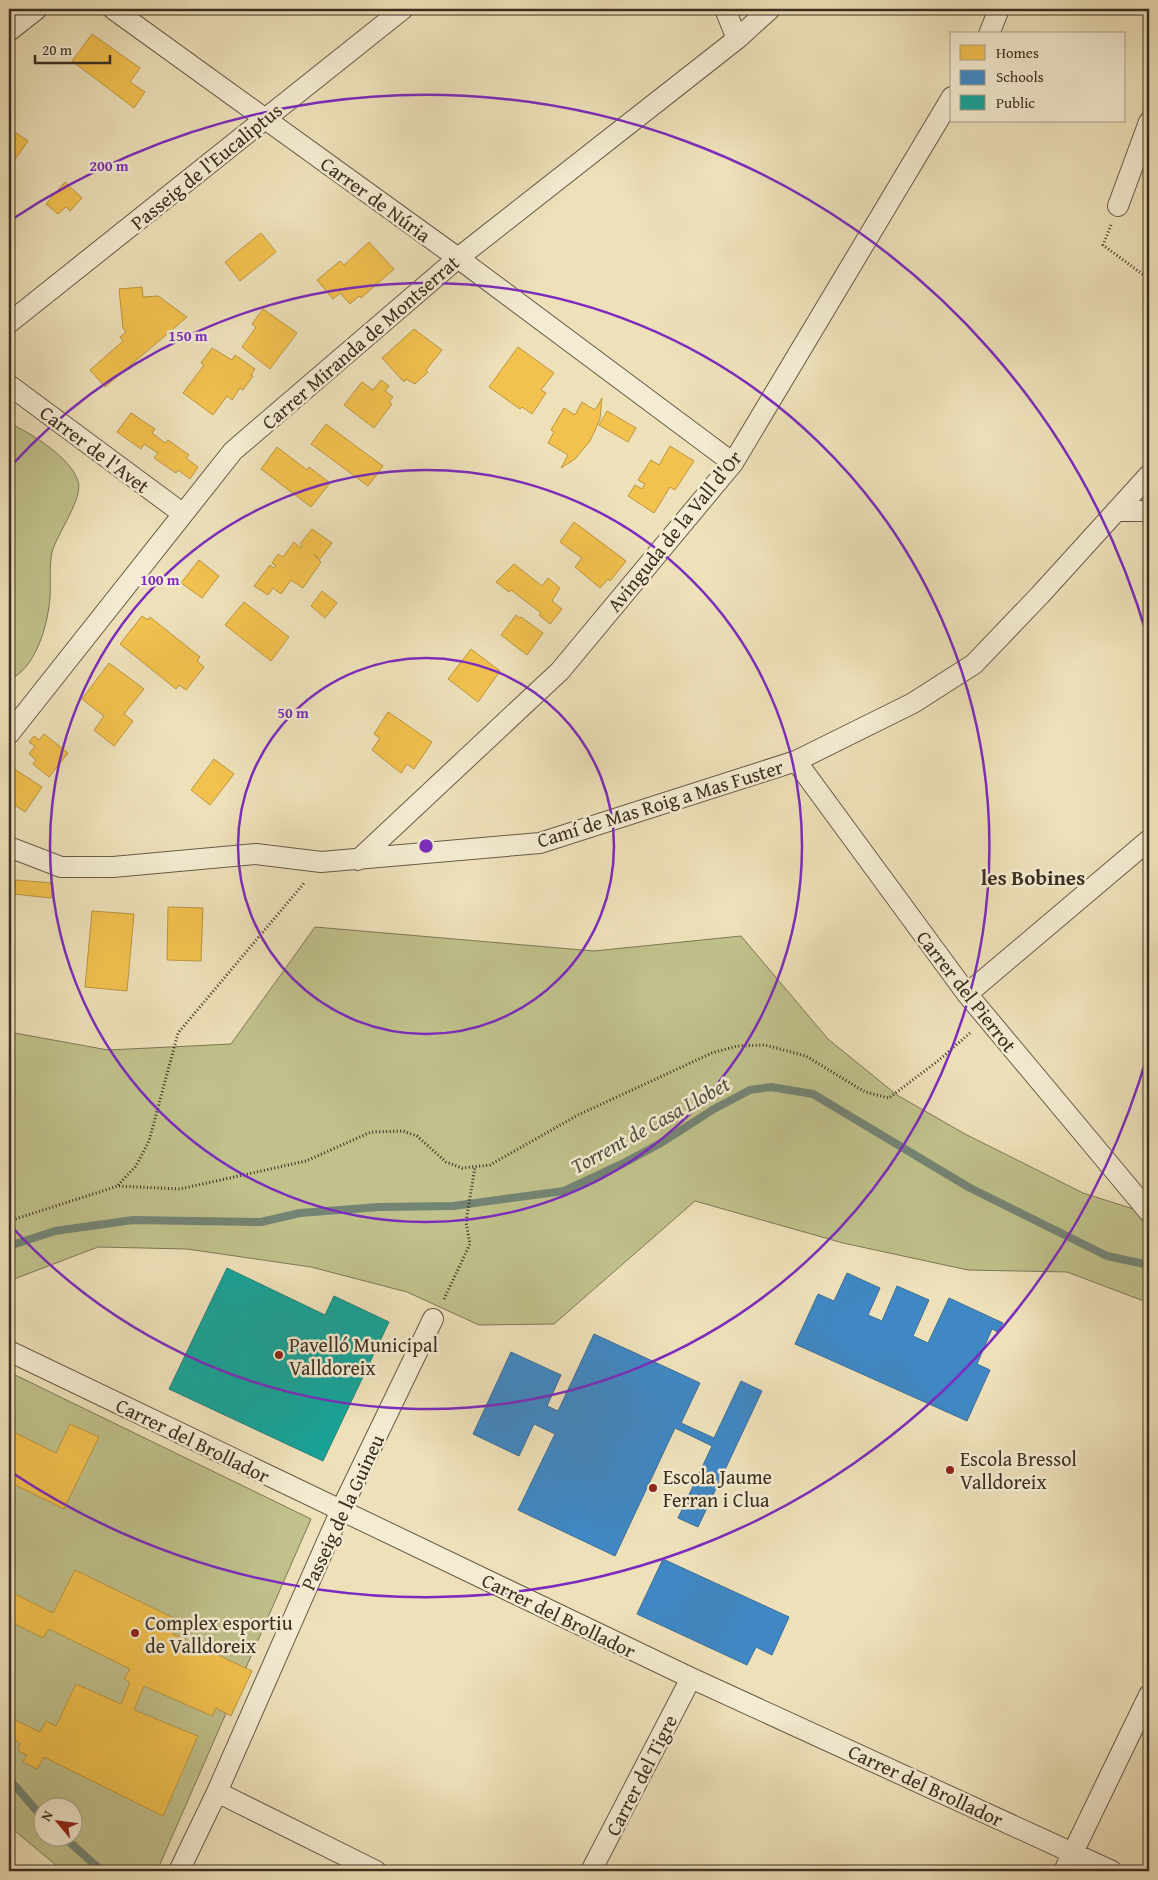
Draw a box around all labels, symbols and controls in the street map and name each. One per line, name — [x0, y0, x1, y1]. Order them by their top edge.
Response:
scale bar — [35, 32, 110, 64]
legend — [950, 32, 1126, 122]
text: 20 m — [42, 39, 73, 60]
text: Homes — [996, 42, 1039, 63]
text: Schools — [996, 66, 1044, 87]
text: Public — [996, 92, 1035, 113]
street label: Passeig de l'Eucaliptus — [124, 96, 288, 236]
street label: Carrer de Núria — [315, 149, 438, 249]
text: 200 m — [89, 155, 129, 176]
street label: Carrer Miranda de Montserrat — [255, 248, 465, 436]
text: 150 m — [168, 325, 208, 346]
street label: Carrer de l'Avet — [34, 398, 156, 500]
street label: Avinguda de la Vall d'Or — [600, 444, 748, 618]
text: 100 m — [140, 569, 180, 590]
text: 50 m — [277, 702, 309, 723]
street label: Camí de Mas Roig a Mas Fuster — [533, 752, 787, 854]
centre of rings — [417, 837, 435, 855]
district label: les Bobines — [981, 862, 1085, 893]
street label: Carrer del Pierrot — [910, 924, 1024, 1058]
water label: Torrent de Casa Llobet — [565, 1068, 735, 1182]
place label: Pavelló Municipal Valldoreix — [289, 1330, 438, 1382]
marker: Pavelló Municipal Valldoreix — [273, 1349, 285, 1361]
street label: Carrer del Brollador — [111, 1390, 275, 1490]
street label: Passeig de la Guineu — [293, 1429, 391, 1595]
place label: Escola Bressol Valldoreix — [960, 1444, 1077, 1496]
place label: Escola Jaume Ferran i Clua — [663, 1462, 772, 1514]
marker: Escola Bressol Valldoreix — [944, 1464, 956, 1476]
marker: Escola Jaume Ferran i Clua — [647, 1482, 659, 1494]
street label: Carrer del Brollador — [477, 1565, 641, 1665]
place label: Complex esportiu de Valldoreix — [145, 1608, 293, 1660]
marker: Complex esportiu de Valldoreix — [129, 1627, 141, 1639]
street label: Carrer del Tigre — [598, 1709, 684, 1841]
street label: Carrer del Brollador — [844, 1736, 1008, 1834]
north arrow — [32, 1798, 82, 1848]
text: N — [36, 1806, 58, 1825]

